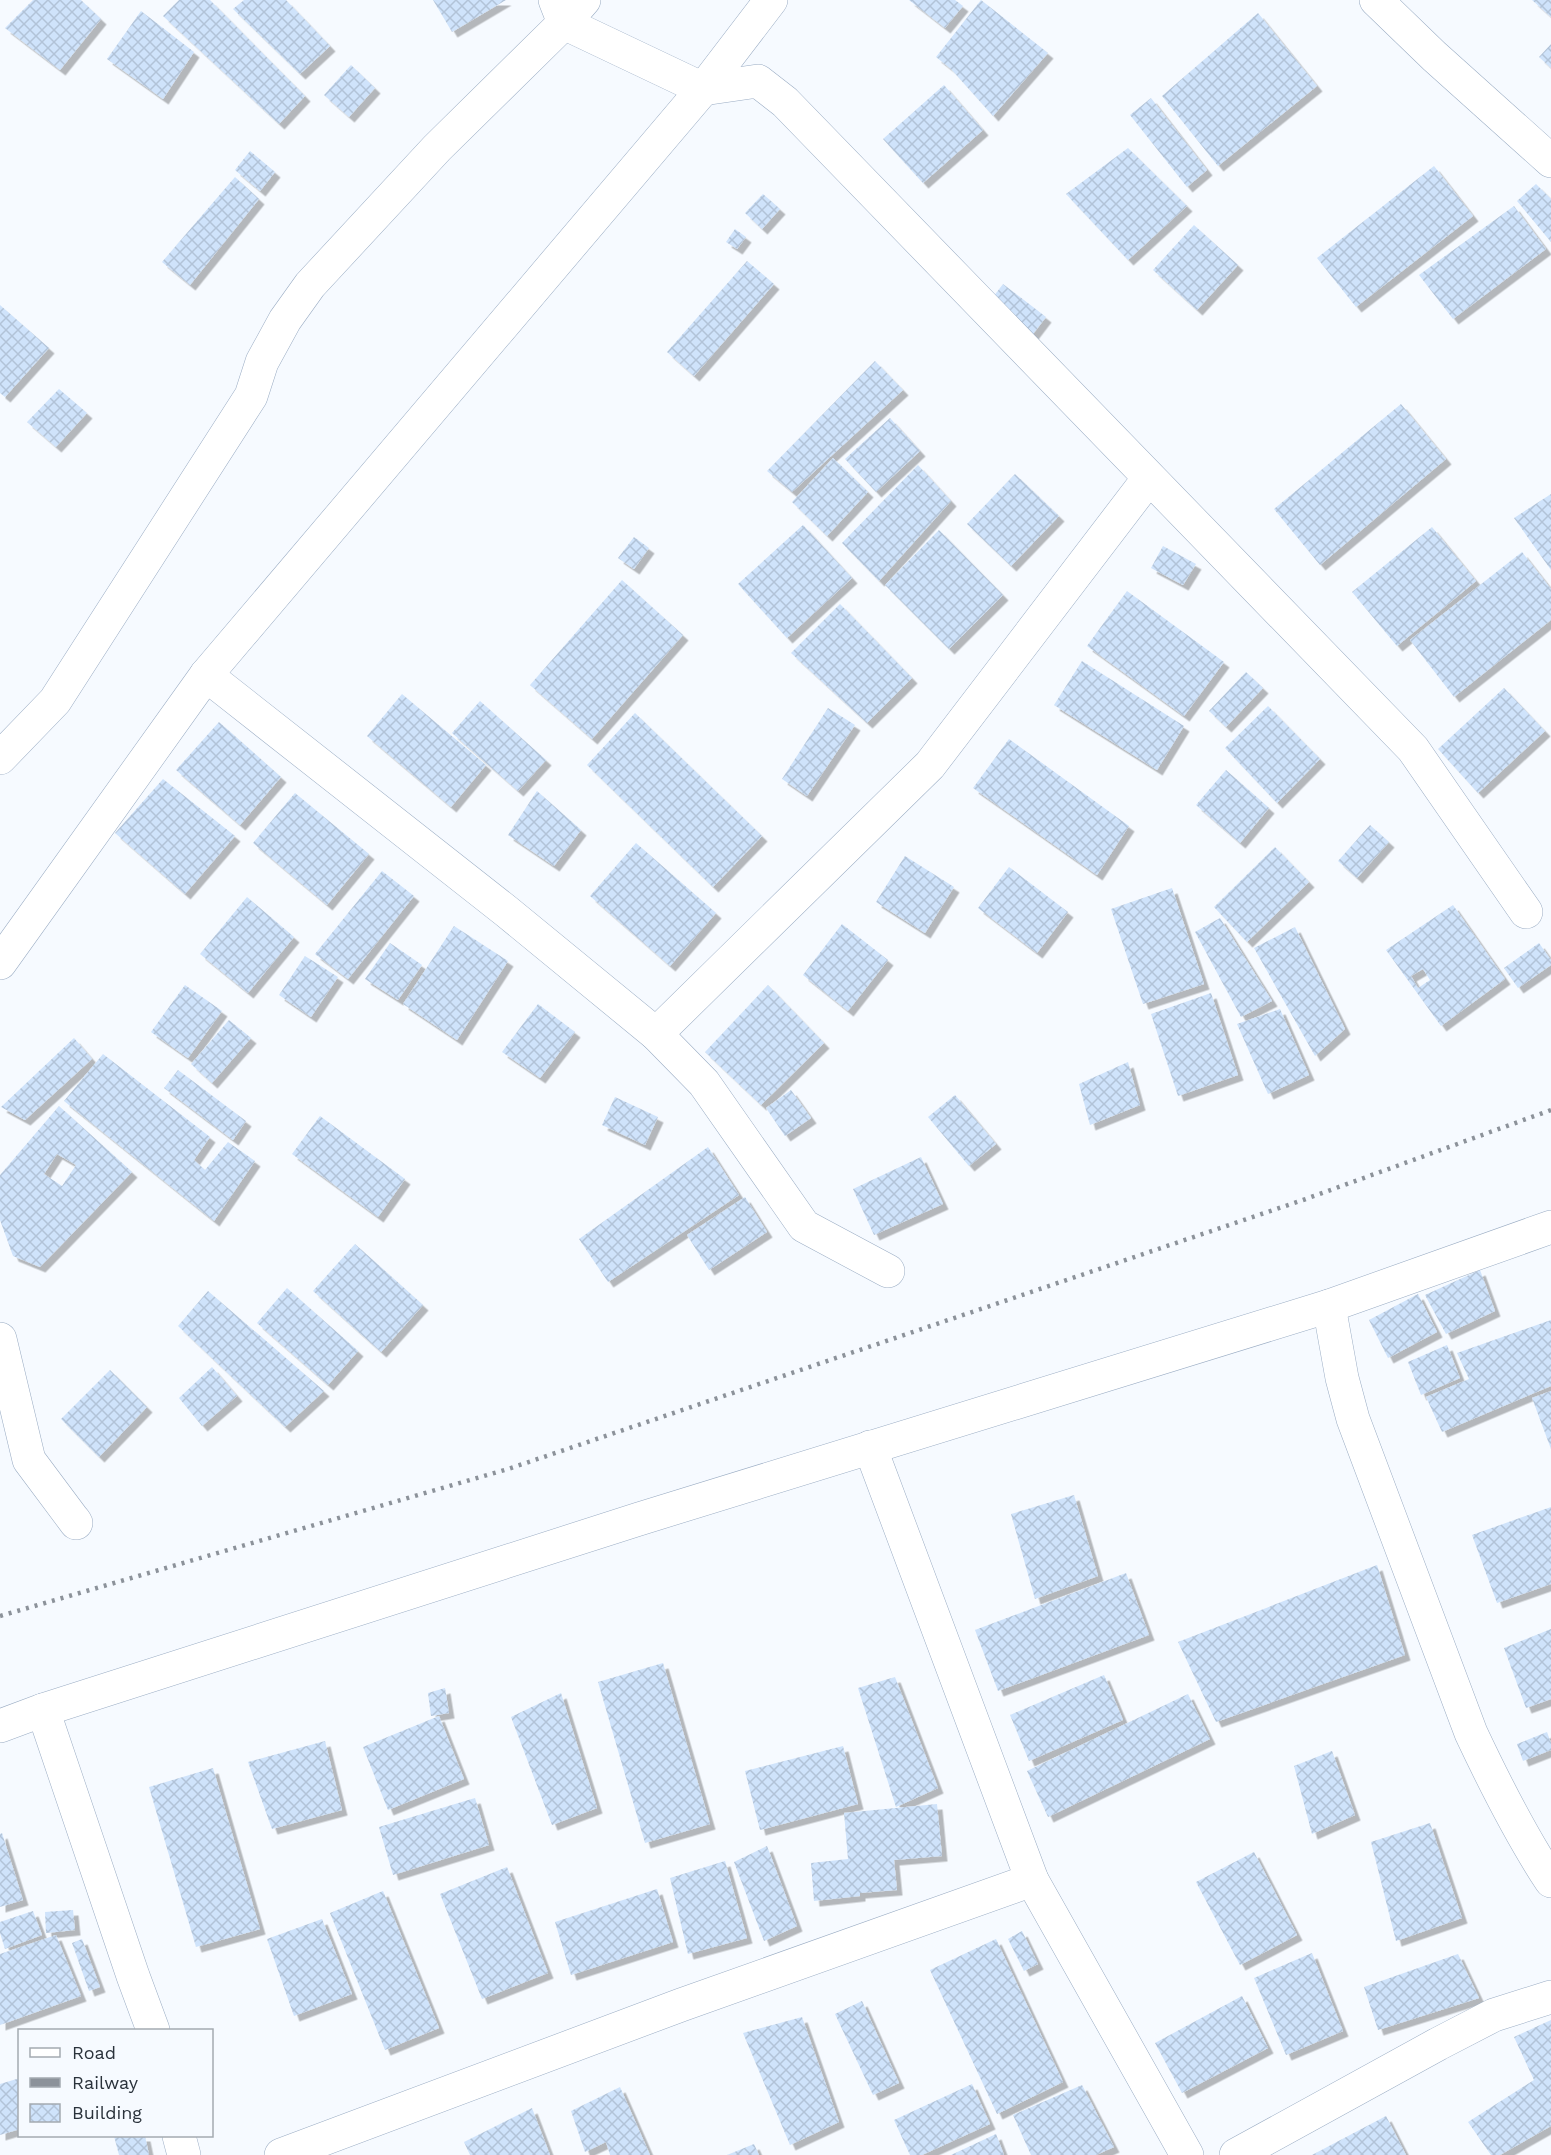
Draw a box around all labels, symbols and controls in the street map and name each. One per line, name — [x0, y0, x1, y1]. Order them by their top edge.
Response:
legend — [18, 2029, 213, 2137]
text: Road — [72, 2042, 116, 2063]
text: Railway — [72, 2072, 139, 2093]
text: Building — [72, 2102, 142, 2123]

